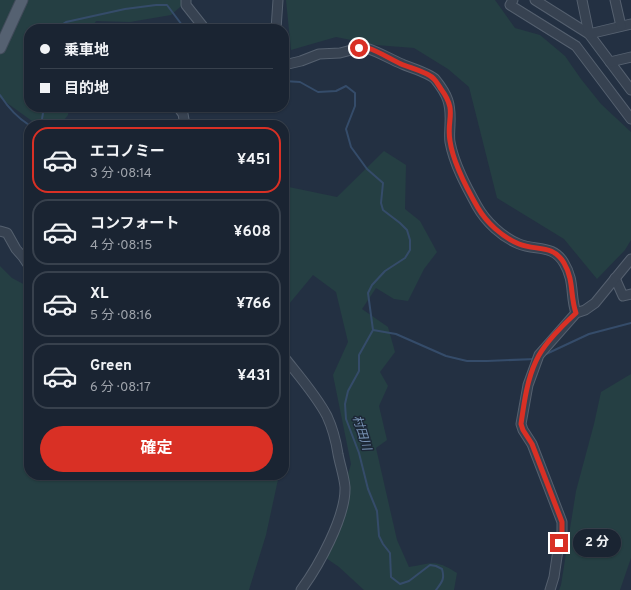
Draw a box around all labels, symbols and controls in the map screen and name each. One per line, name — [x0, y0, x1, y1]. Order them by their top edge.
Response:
route start — [350, 39, 368, 57]
text: 乗車地 — [64, 42, 109, 61]
text: 目的地 — [64, 80, 109, 99]
icon: car — [42, 142, 78, 178]
text: エコノミー — [90, 143, 165, 162]
text: ¥451 — [237, 151, 271, 170]
text: 3 分 · 08:14 — [90, 166, 152, 182]
icon: car — [42, 214, 78, 250]
text: コンフォート — [90, 215, 180, 234]
text: ¥608 — [233, 223, 271, 242]
text: 4 分 · 08:15 — [90, 238, 152, 254]
text: XL — [90, 285, 108, 304]
icon: car — [42, 286, 78, 322]
text: ¥766 — [236, 295, 271, 314]
text: 5 分 · 08:16 — [90, 308, 152, 324]
text: Green — [90, 357, 132, 376]
icon: car — [42, 358, 78, 394]
text: ¥431 — [237, 367, 271, 386]
text: 6 分 · 08:17 — [90, 380, 151, 396]
water label: 村田川 — [348, 413, 374, 454]
button: 確定 — [40, 426, 273, 472]
callout: 2 分 — [573, 529, 621, 557]
route end — [550, 534, 568, 552]
text: 2 分 — [585, 535, 609, 551]

